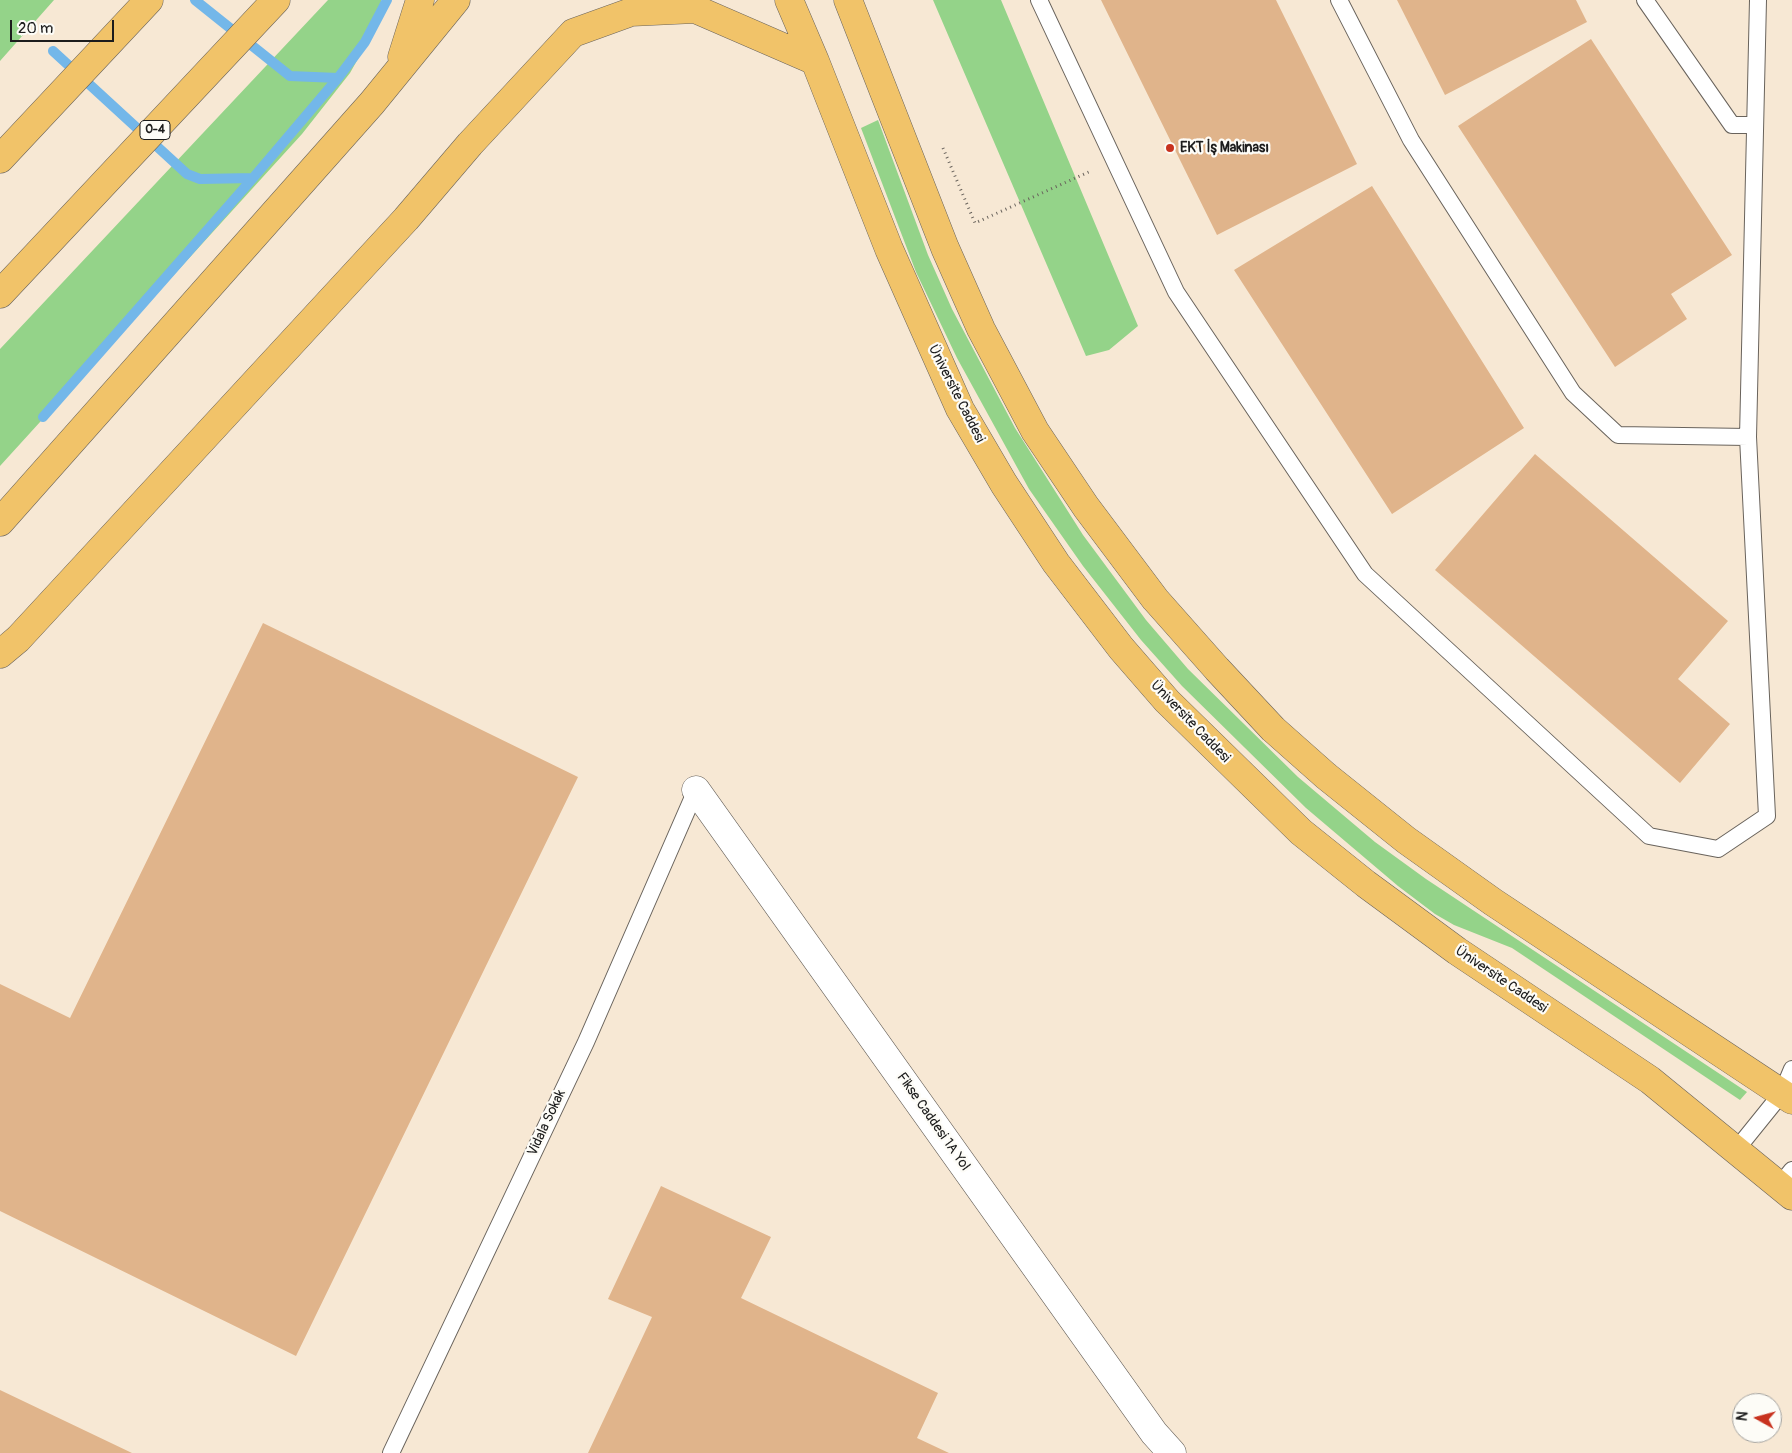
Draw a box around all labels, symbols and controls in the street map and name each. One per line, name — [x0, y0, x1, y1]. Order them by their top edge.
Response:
scale bar — [12, 10, 116, 42]
text: 20 m — [18, 19, 53, 38]
road number: O-4 — [140, 120, 170, 140]
place label: EKT İş Makinası — [1180, 140, 1269, 156]
marker: EKT İş Makinası — [1164, 142, 1176, 154]
street label: Üniversite Caddesi — [924, 342, 988, 446]
street label: Üniversite Caddesi — [1147, 677, 1233, 767]
street label: Üniversite Caddesi — [1452, 943, 1550, 1017]
street label: Fikse Caddesi 1A Yol — [893, 1070, 973, 1174]
street label: Vidala Sokak — [524, 1087, 570, 1159]
north arrow — [1732, 1393, 1782, 1443]
text: N — [1734, 1410, 1752, 1422]

